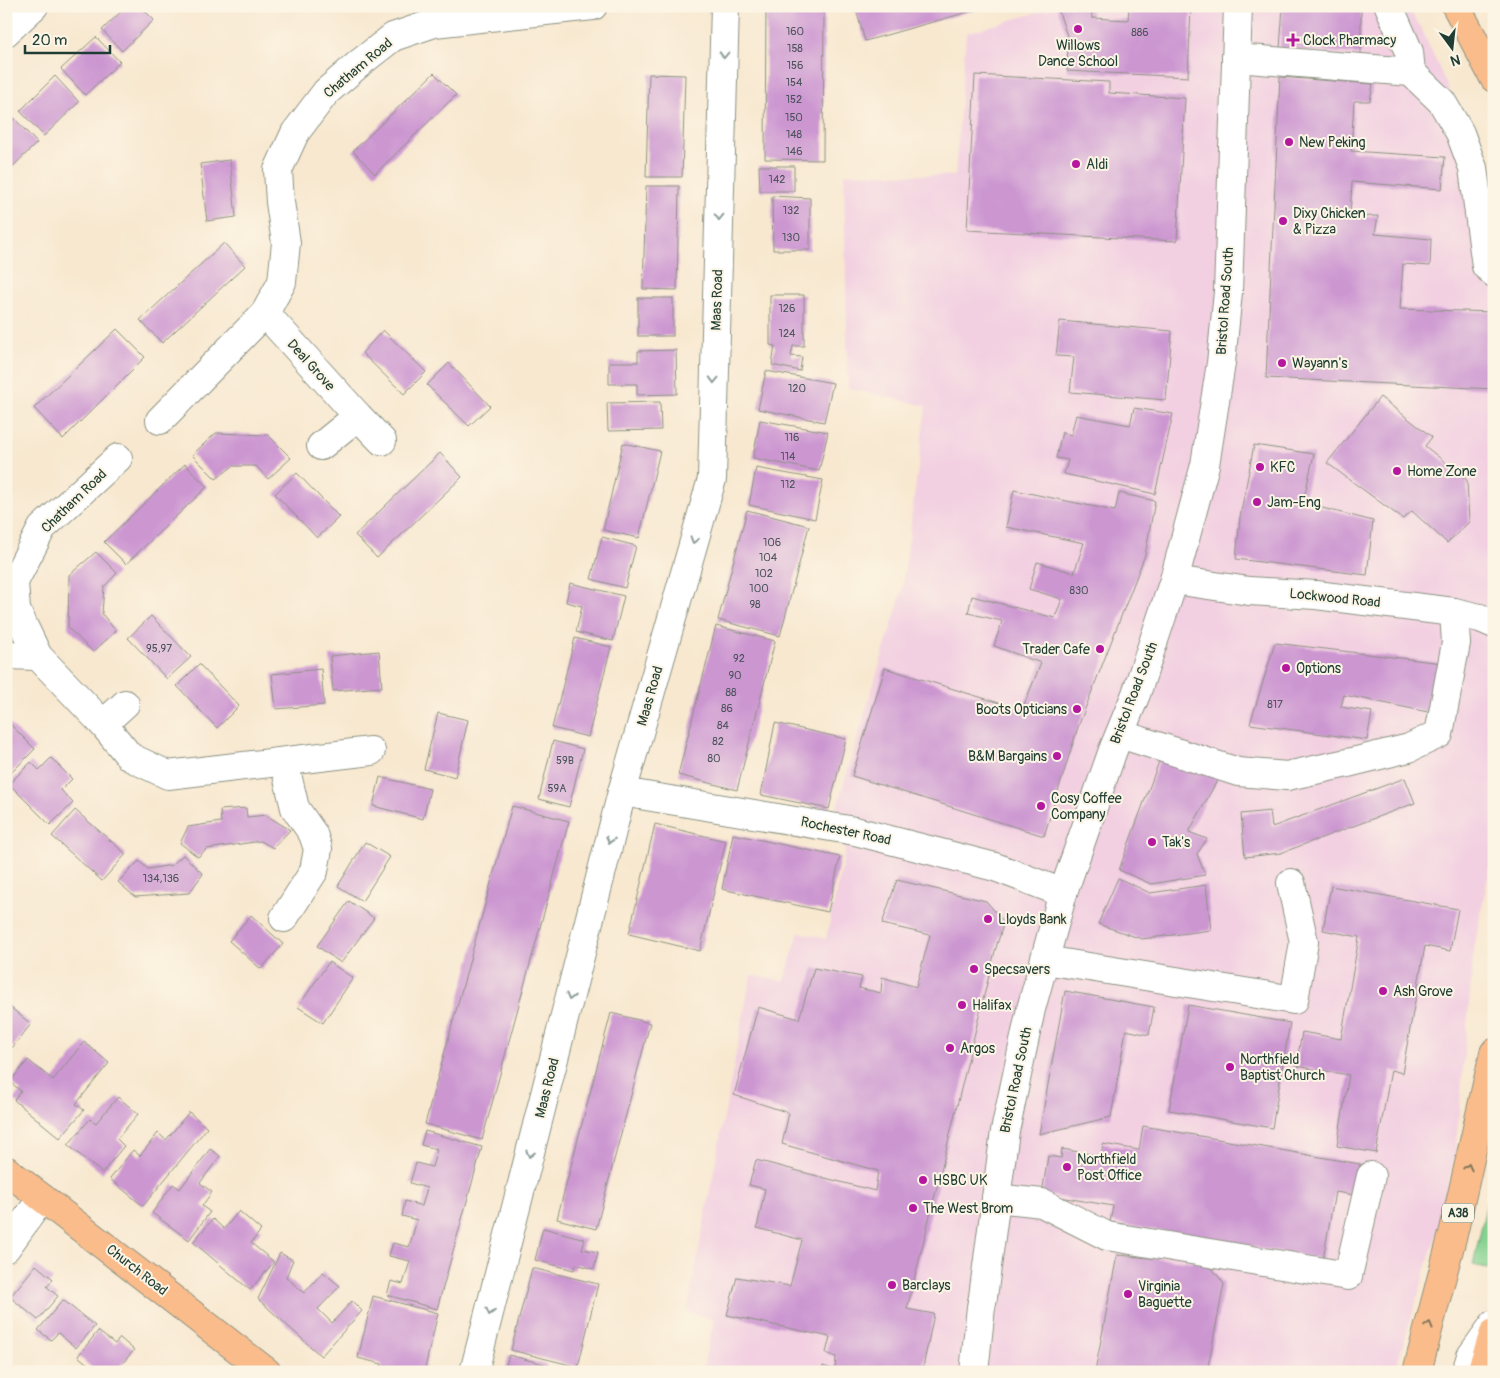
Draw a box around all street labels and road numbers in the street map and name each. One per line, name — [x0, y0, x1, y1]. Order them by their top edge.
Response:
street label: Chatham Road — [320, 34, 396, 102]
street label: Bristol Road South — [1213, 246, 1237, 356]
street label: Maas Road — [707, 269, 727, 331]
street label: Deal Grove — [284, 336, 339, 394]
street label: Chatham Road — [38, 465, 110, 536]
street label: Lockwood Road — [1288, 585, 1382, 611]
street label: Bristol Road South — [1107, 639, 1161, 747]
street label: Maas Road — [633, 664, 667, 728]
street label: Rochester Road — [799, 813, 893, 849]
street label: Bristol Road South — [996, 1025, 1036, 1135]
street label: Maas Road — [531, 1056, 563, 1120]
road number: A38 — [1442, 1204, 1474, 1222]
street label: Church Road — [103, 1241, 171, 1299]

